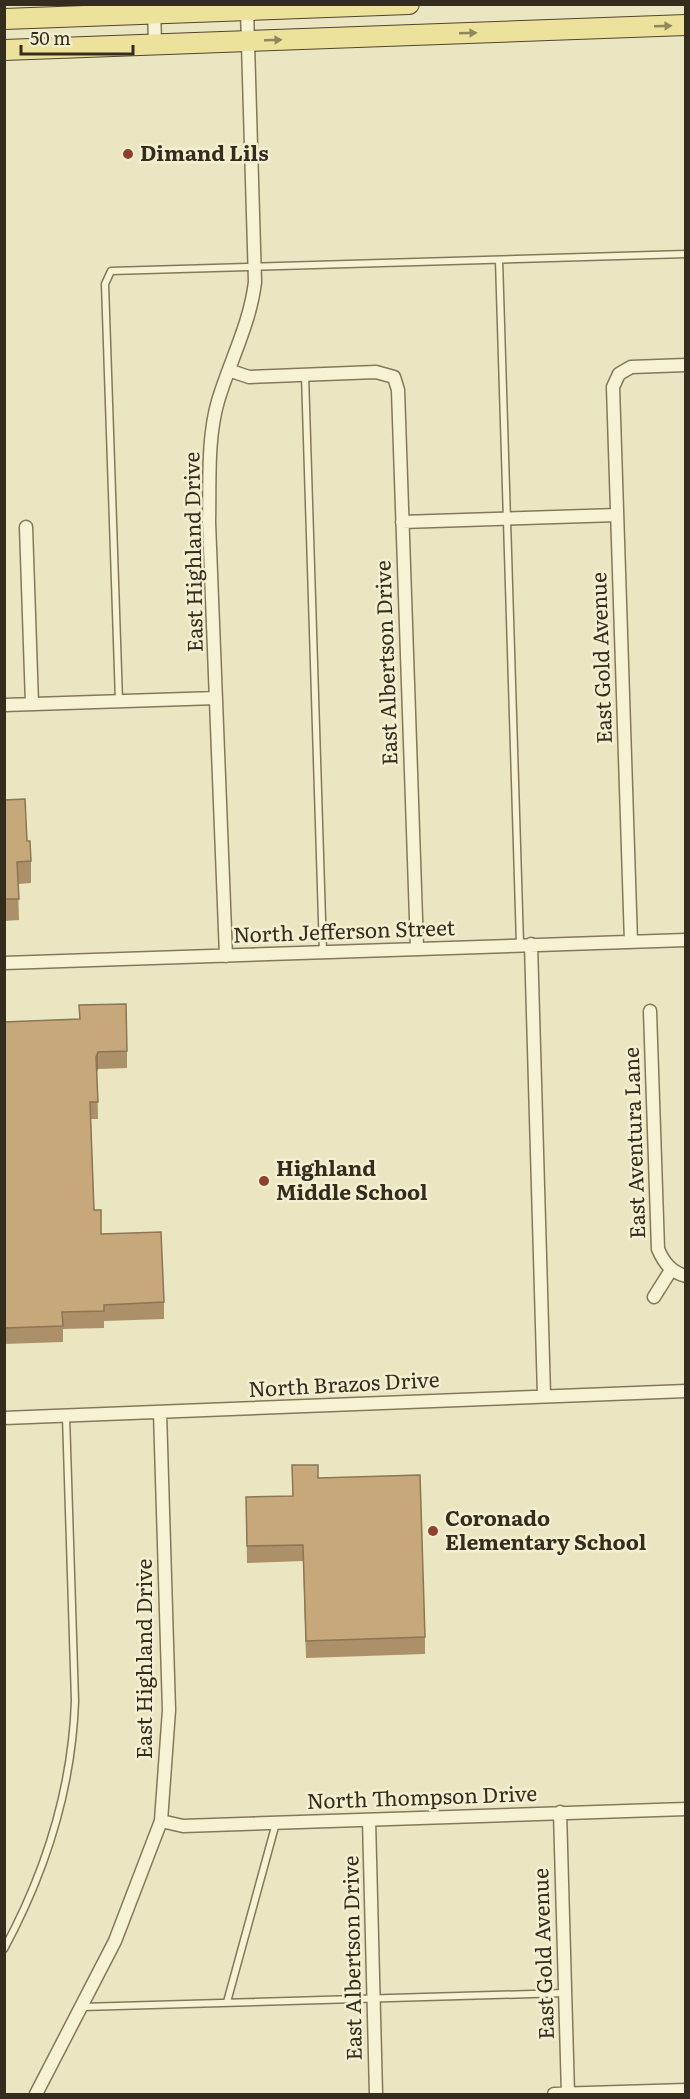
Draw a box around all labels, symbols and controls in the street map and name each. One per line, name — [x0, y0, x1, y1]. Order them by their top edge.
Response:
scale bar — [21, 18, 134, 56]
one-way arrow — [653, 22, 672, 31]
text: 50 m — [30, 24, 71, 51]
one-way arrow — [458, 29, 477, 38]
one-way arrow — [263, 35, 282, 45]
place label: Dimand Lils — [140, 136, 269, 167]
marker: Dimand Lils — [121, 147, 135, 161]
street label: East Highland Drive — [174, 451, 209, 653]
street label: East Albertson Drive — [365, 560, 404, 766]
street label: East Gold Avenue — [581, 572, 618, 744]
street label: North Jefferson Street — [232, 910, 456, 949]
street label: East Aventura Lane — [614, 1046, 651, 1240]
place label: Highland Middle School — [276, 1151, 428, 1206]
marker: Highland Middle School — [257, 1174, 271, 1188]
street label: North Brazos Drive — [248, 1362, 440, 1403]
place label: Coronado Elementary School — [445, 1501, 647, 1556]
marker: Coronado Elementary School — [426, 1524, 440, 1538]
street label: East Highland Drive — [127, 1559, 158, 1759]
street label: North Thompson Drive — [306, 1776, 538, 1815]
street label: East Albertson Drive — [333, 1855, 368, 2061]
street label: East Gold Avenue — [523, 1868, 560, 2040]

